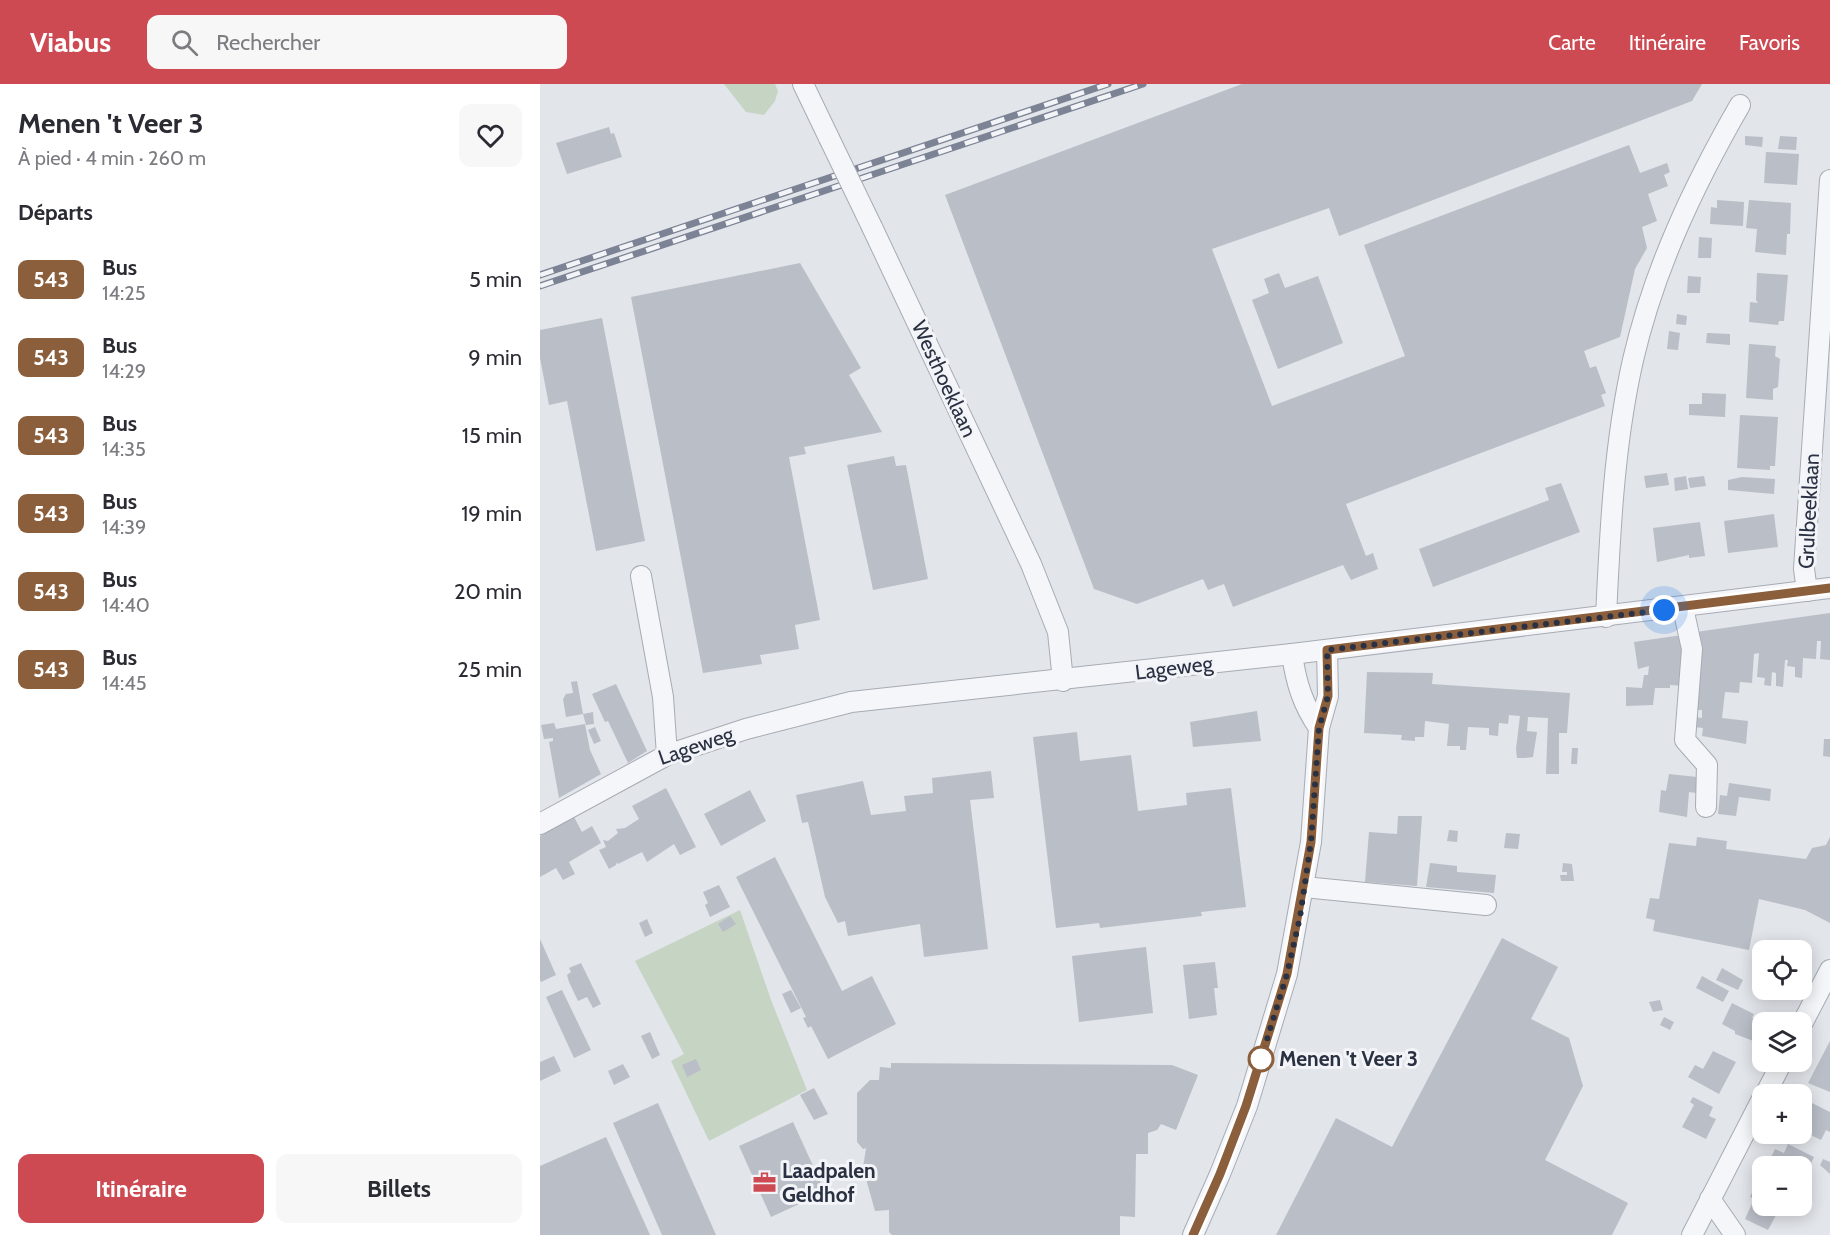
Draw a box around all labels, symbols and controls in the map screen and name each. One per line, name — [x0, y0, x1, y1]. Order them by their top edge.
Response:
search box — [147, 15, 567, 69]
text: Viabus — [30, 25, 111, 59]
icon: search — [168, 26, 201, 59]
text: Rechercher — [216, 29, 320, 56]
text: Carte — [1548, 30, 1596, 55]
text: Itinéraire — [1629, 30, 1706, 55]
text: Favoris — [1739, 30, 1800, 55]
button: heart — [459, 104, 522, 167]
text: Menen 't Veer 3 — [18, 106, 203, 140]
text: À pied · 4 min · 260 m — [18, 146, 206, 170]
text: Départs — [18, 199, 93, 226]
text: Bus — [102, 254, 137, 281]
text: 5 min — [469, 266, 522, 293]
text: 543 — [33, 267, 69, 292]
text: 14:25 — [102, 281, 146, 305]
street label: Westhoeklaan — [907, 317, 982, 441]
text: Bus — [102, 332, 137, 359]
text: 9 min — [468, 344, 522, 371]
text: 543 — [33, 345, 69, 370]
text: 14:29 — [102, 359, 146, 383]
text: Bus — [102, 410, 137, 437]
text: 15 min — [462, 422, 522, 449]
text: 543 — [33, 423, 69, 448]
text: 14:35 — [102, 437, 146, 461]
street label: Grulbeeklaan — [1793, 452, 1824, 570]
text: Bus — [102, 488, 137, 515]
text: 19 min — [461, 500, 522, 527]
text: 543 — [33, 501, 69, 526]
text: 14:39 — [102, 515, 146, 539]
text: Bus — [102, 566, 137, 593]
text: 20 min — [454, 578, 522, 605]
text: 543 — [33, 579, 69, 604]
text: 14:40 — [102, 593, 150, 617]
your location — [1649, 595, 1679, 625]
text: Bus — [102, 644, 137, 671]
street label: Lageweg — [1134, 650, 1215, 685]
text: 25 min — [457, 656, 522, 683]
text: 543 — [33, 657, 69, 682]
text: 14:45 — [102, 671, 147, 695]
street label: Lageweg — [655, 721, 737, 770]
map controls — [1752, 940, 1812, 1216]
button: locate — [1752, 940, 1812, 1000]
button: layers — [1752, 1012, 1812, 1072]
marker: Menen 't Veer 3 — [1248, 1046, 1274, 1072]
place label: Menen 't Veer 3 — [1279, 1046, 1418, 1071]
button: + — [1752, 1084, 1812, 1144]
button: Itinéraire — [18, 1154, 264, 1223]
button: Billets — [276, 1154, 522, 1223]
button: − — [1752, 1156, 1812, 1216]
place label: Laadpalen Geldhof — [782, 1158, 876, 1207]
office icon: Laadpalen Geldhof — [751, 1170, 777, 1196]

